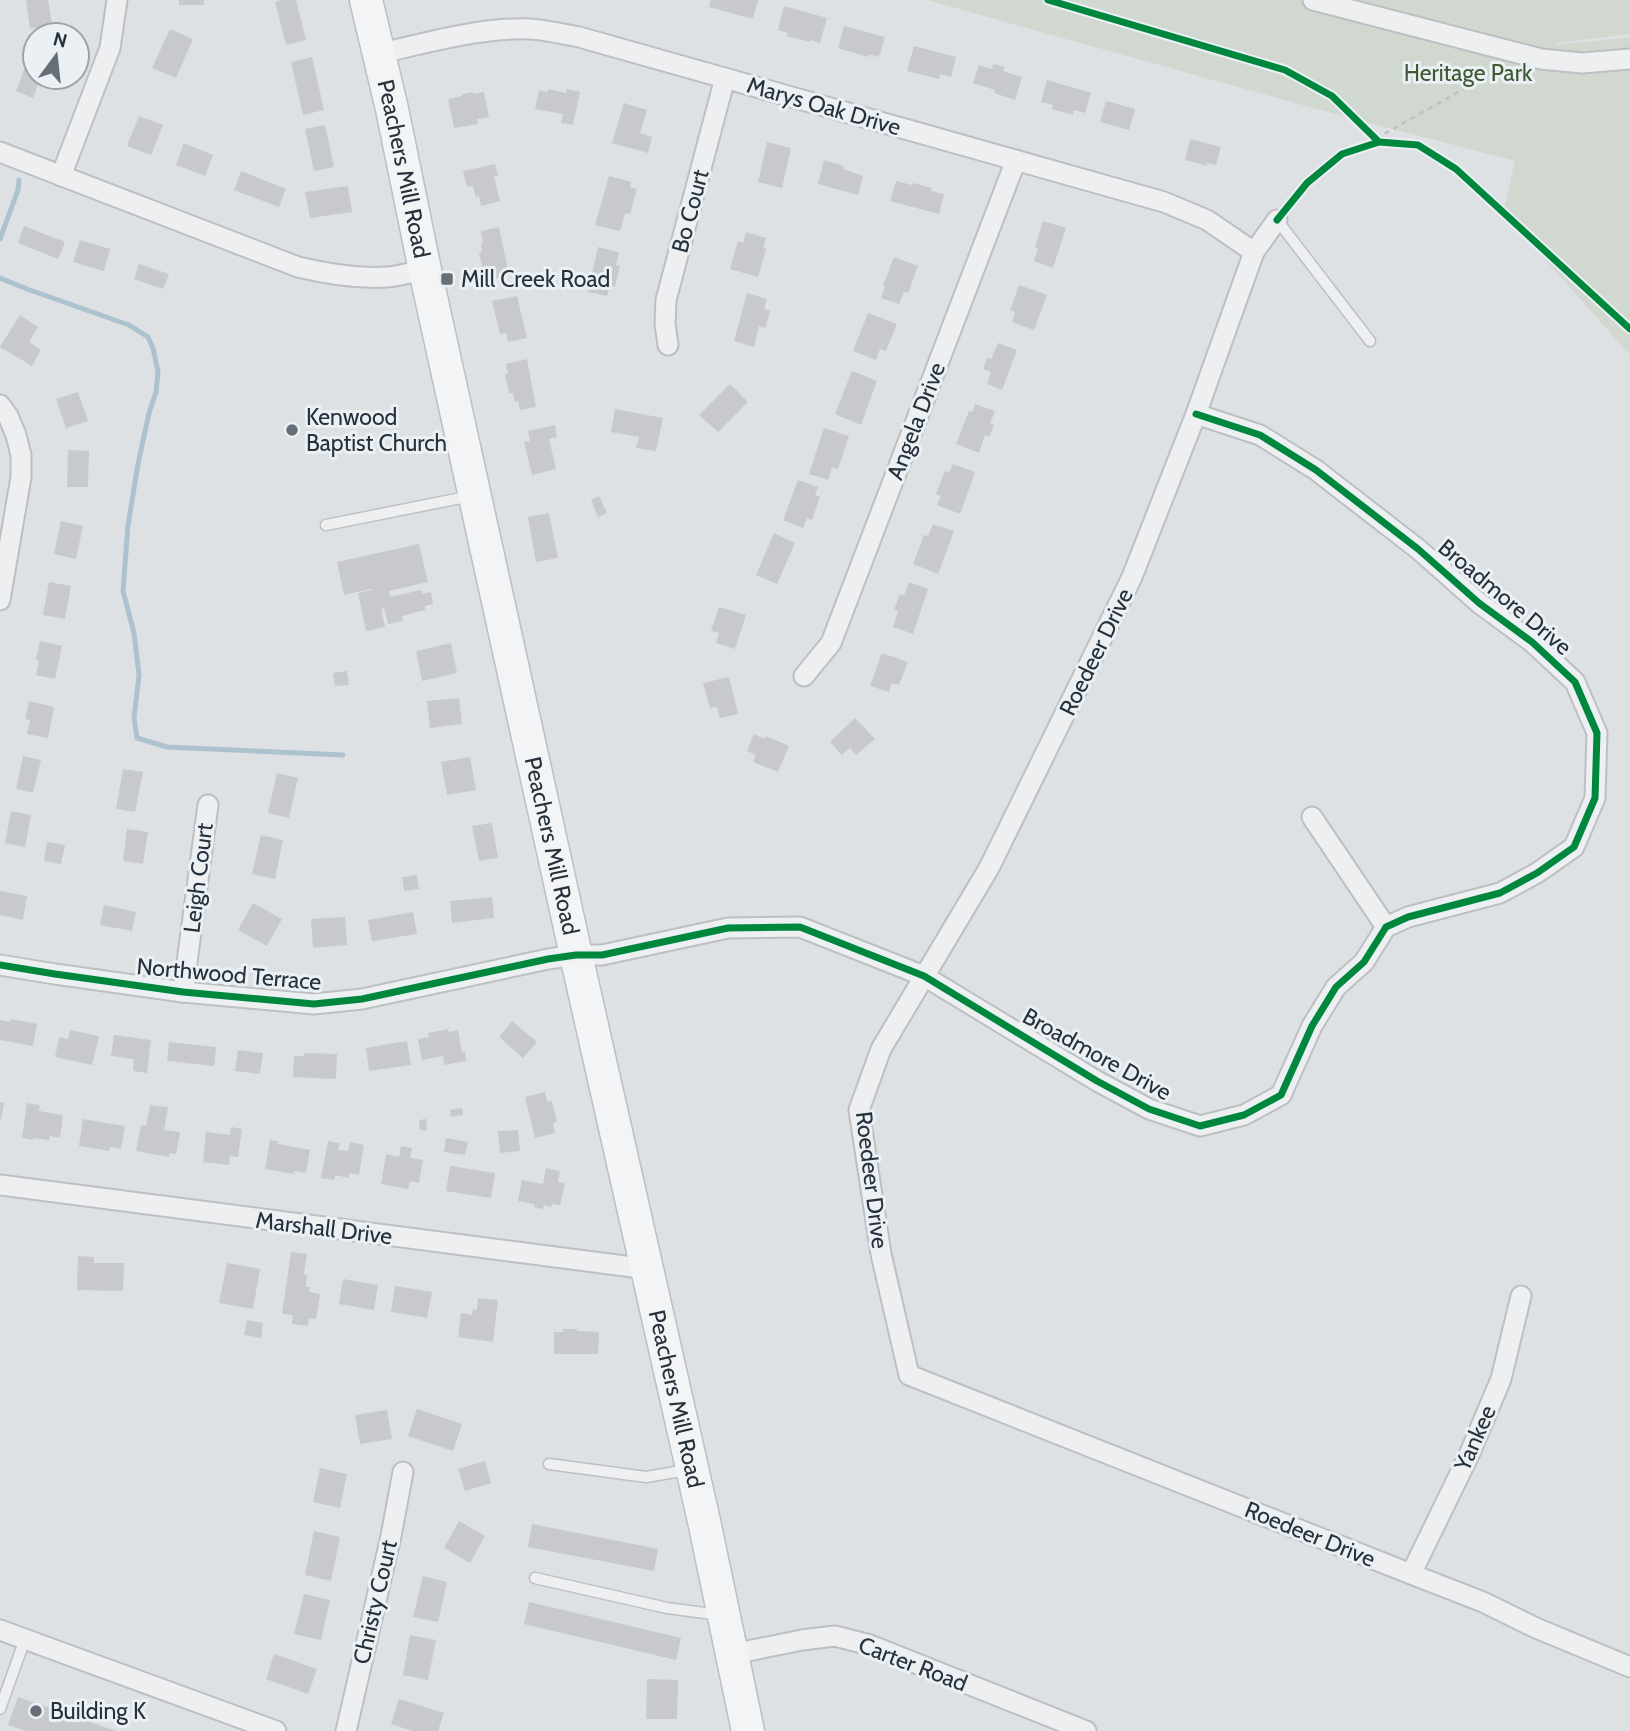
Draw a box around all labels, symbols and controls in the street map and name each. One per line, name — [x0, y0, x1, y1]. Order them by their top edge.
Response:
north arrow — [21, 21, 91, 91]
text: N — [51, 27, 70, 53]
park label: Heritage Park — [1404, 59, 1533, 87]
street label: Marys Oak Drive — [744, 71, 904, 141]
street label: Peachers Mill Road — [371, 77, 436, 261]
street label: Bo Court — [665, 166, 715, 256]
place label: Mill Creek Road — [461, 265, 610, 293]
marker: Mill Creek Road — [439, 271, 455, 287]
street label: Angela Drive — [881, 358, 951, 484]
place label: Kenwood Baptist Church — [306, 403, 447, 457]
marker: Kenwood Baptist Church — [284, 422, 300, 438]
street label: Broadmore Drive — [1433, 533, 1577, 661]
street label: Roedeer Drive — [1053, 584, 1139, 720]
street label: Peachers Mill Road — [519, 754, 585, 938]
street label: Leigh Court — [177, 821, 219, 935]
street label: Northwood Terrace — [135, 952, 323, 996]
street label: Broadmore Drive — [1018, 1002, 1176, 1106]
street label: Roedeer Drive — [850, 1110, 894, 1251]
street label: Marshall Drive — [254, 1206, 394, 1250]
street label: Peachers Mill Road — [643, 1307, 710, 1491]
street label: Yankee — [1448, 1401, 1502, 1476]
street label: Roedeer Drive — [1241, 1495, 1380, 1573]
street label: Christy Court — [347, 1537, 403, 1667]
street label: Carter Road — [855, 1630, 971, 1698]
place label: Building K — [50, 1697, 146, 1725]
marker: Building K — [28, 1703, 44, 1719]

